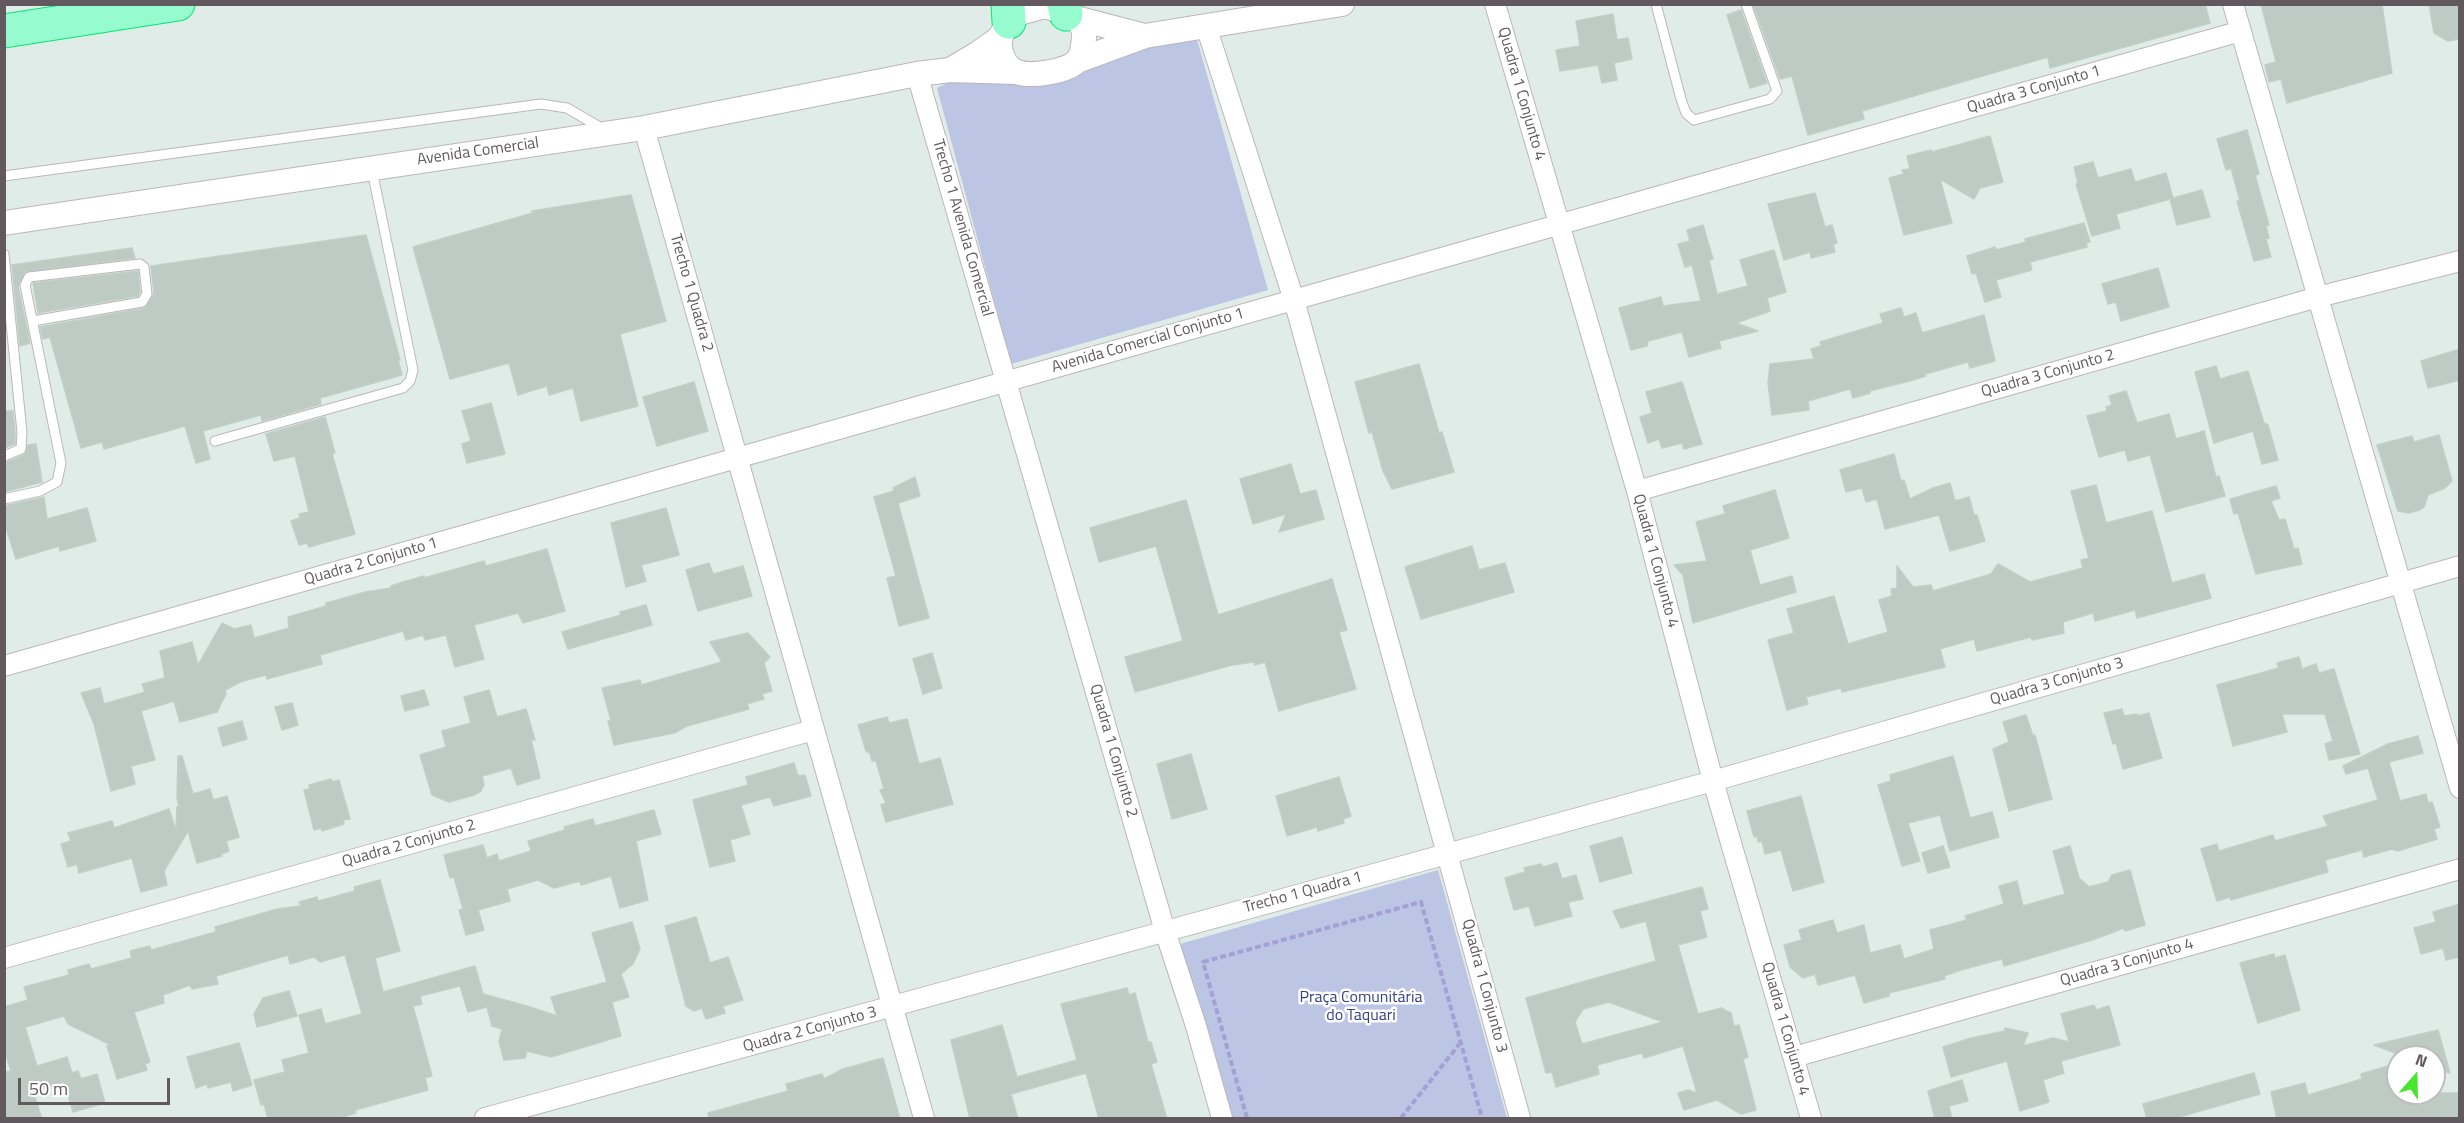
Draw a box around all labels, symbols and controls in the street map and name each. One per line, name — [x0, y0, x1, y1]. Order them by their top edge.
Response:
street label: Quadra 1 Conjunto 4 — [1493, 25, 1549, 163]
street label: Quadra 3 Conjunto 1 — [1965, 62, 2103, 118]
street label: Avenida Comercial — [416, 134, 540, 170]
street label: Trecho 1 Avenida Comercial — [927, 137, 997, 319]
street label: Trecho 1 Quadra 2 — [665, 232, 717, 354]
street label: Avenida Comercial Conjunto 1 — [1050, 304, 1246, 378]
street label: Quadra 3 Conjunto 2 — [1979, 346, 2117, 402]
street label: Quadra 1 Conjunto 4 — [1628, 492, 1682, 630]
street label: Quadra 2 Conjunto 1 — [302, 534, 440, 590]
street label: Quadra 3 Conjunto 3 — [1988, 654, 2126, 710]
street label: Quadra 1 Conjunto 2 — [1085, 682, 1141, 820]
street label: Quadra 2 Conjunto 2 — [340, 816, 478, 872]
street label: Trecho 1 Quadra 1 — [1242, 868, 1364, 918]
street label: Quadra 1 Conjunto 3 — [1457, 917, 1511, 1055]
street label: Quadra 3 Conjunto 4 — [2058, 935, 2196, 991]
street label: Quadra 1 Conjunto 4 — [1757, 960, 1813, 1098]
park label: Praça Comunitária do Taquari — [1299, 988, 1423, 1026]
street label: Quadra 2 Conjunto 3 — [741, 1003, 879, 1057]
north arrow — [2386, 1045, 2446, 1105]
text: N — [2412, 1047, 2431, 1073]
scale bar — [21, 1066, 172, 1104]
text: 50 m — [29, 1075, 68, 1102]

